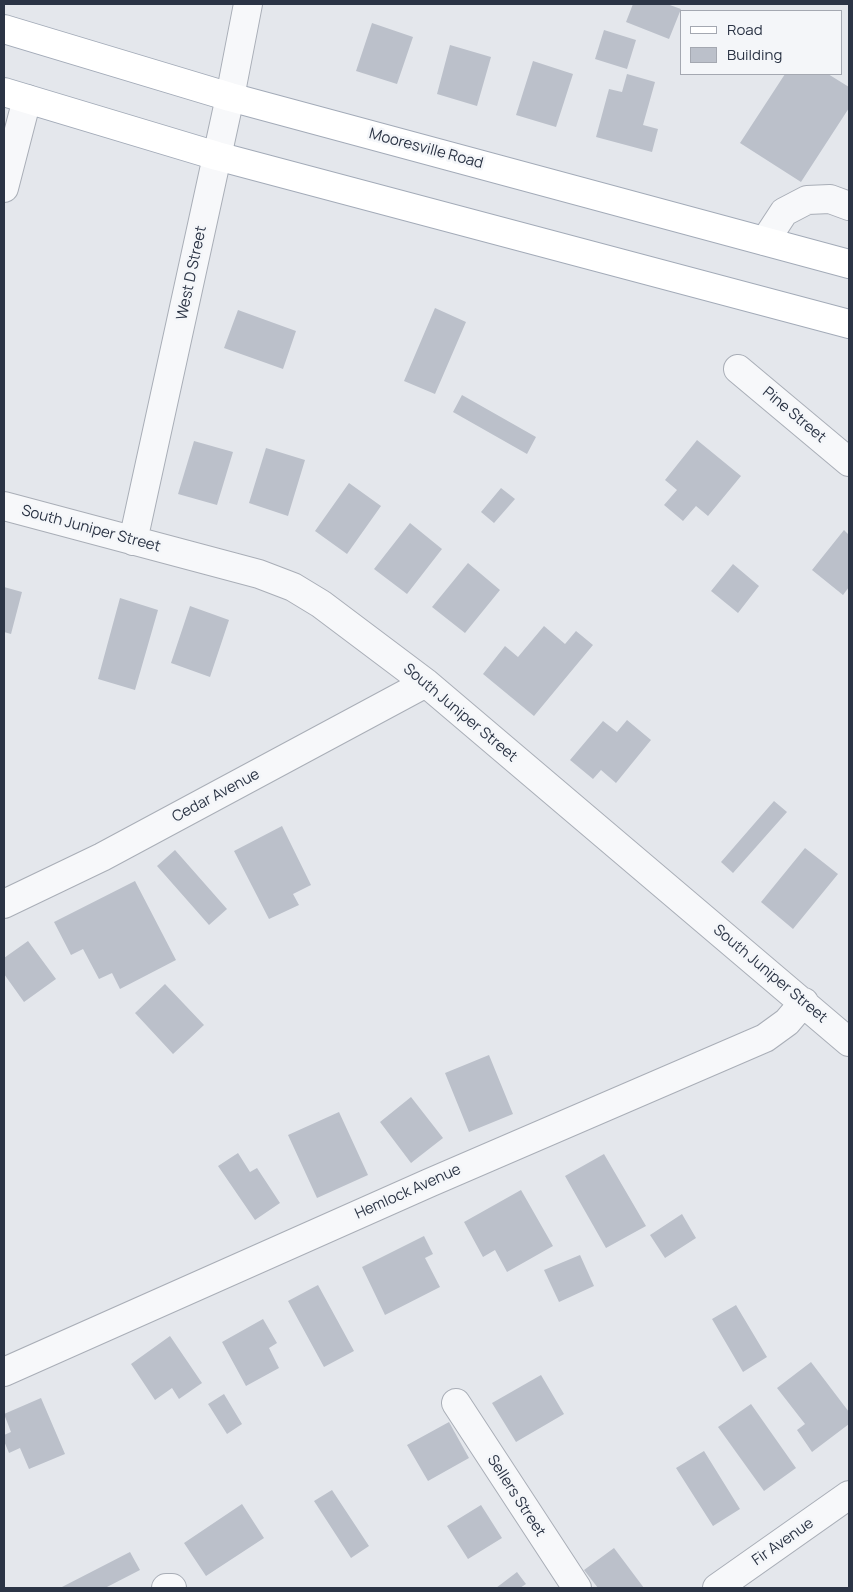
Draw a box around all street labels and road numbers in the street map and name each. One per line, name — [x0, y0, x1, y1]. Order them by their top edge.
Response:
street label: Mooresville Road — [367, 125, 485, 173]
street label: West D Street — [173, 224, 211, 322]
street label: Pine Street — [759, 383, 829, 447]
street label: South Juniper Street — [19, 502, 163, 556]
street label: South Juniper Street — [399, 660, 521, 766]
street label: Cedar Avenue — [169, 765, 263, 827]
street label: South Juniper Street — [709, 921, 831, 1027]
street label: Hemlock Avenue — [352, 1161, 464, 1223]
street label: Sellers Street — [483, 1452, 549, 1540]
street label: Fir Avenue — [749, 1514, 817, 1570]

